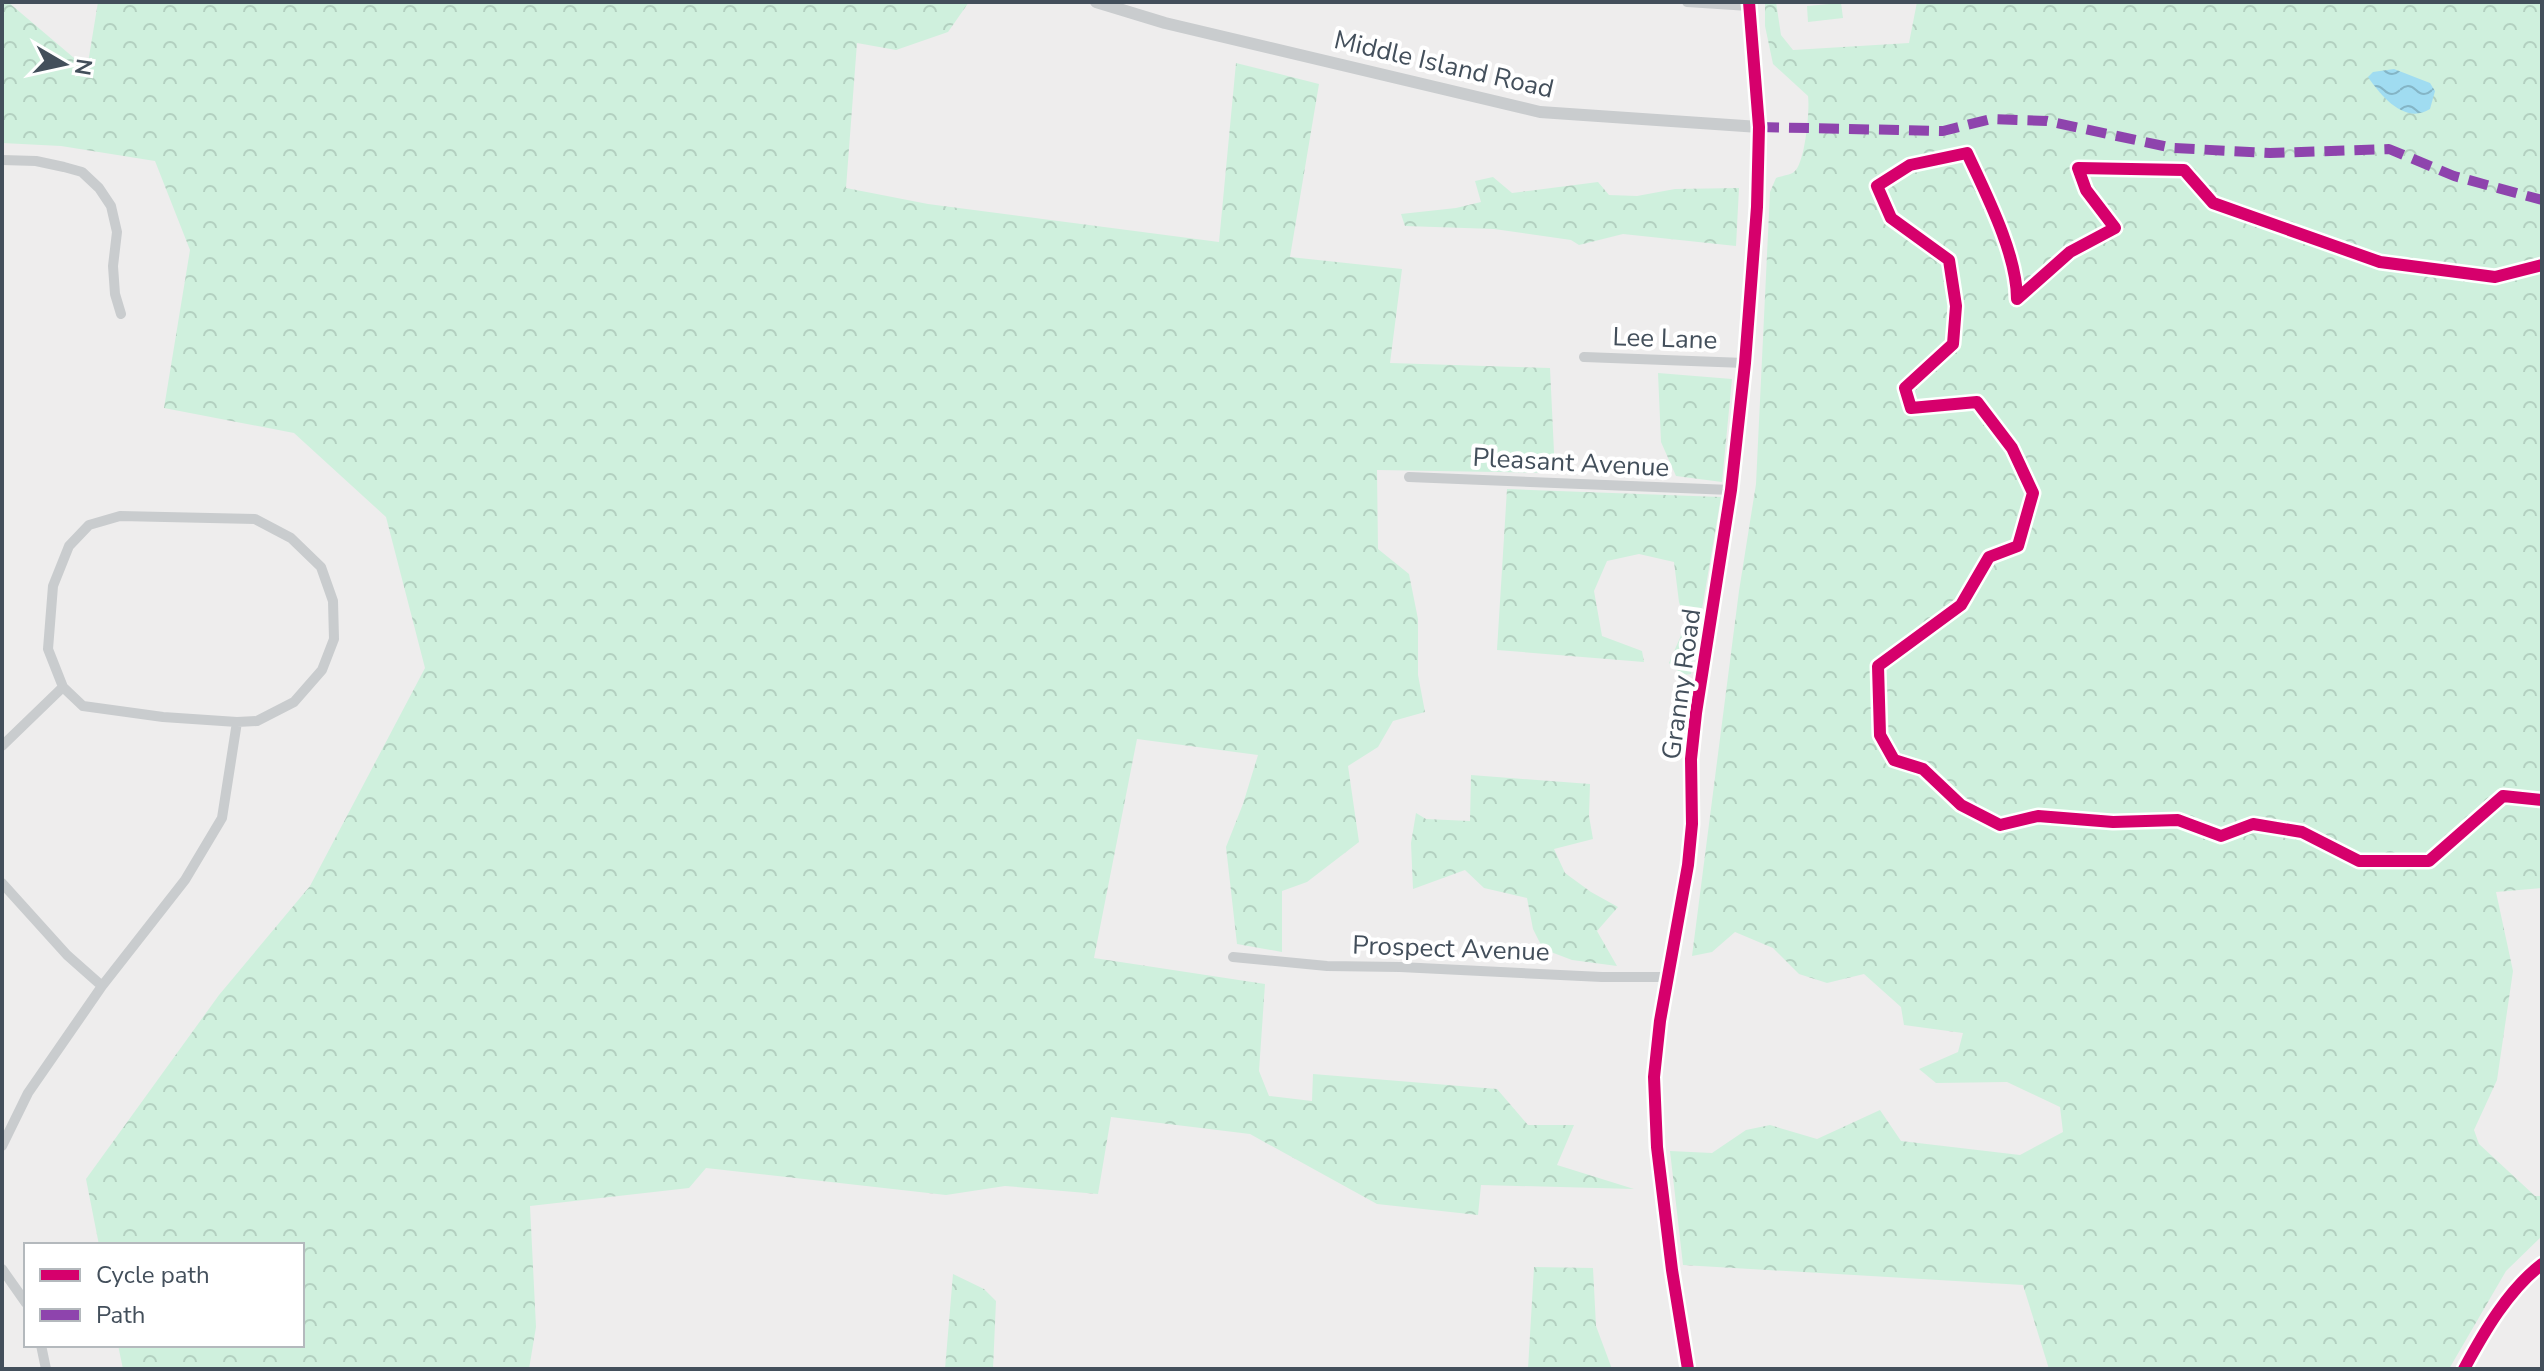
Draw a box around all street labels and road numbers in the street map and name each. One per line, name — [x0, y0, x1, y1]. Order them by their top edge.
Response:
street label: Middle Island Road — [1331, 22, 1557, 107]
street label: Lee Lane — [1612, 319, 1718, 358]
street label: Pleasant Avenue — [1472, 440, 1670, 485]
street label: Granny Road — [1654, 606, 1709, 762]
street label: Prospect Avenue — [1352, 928, 1550, 969]

